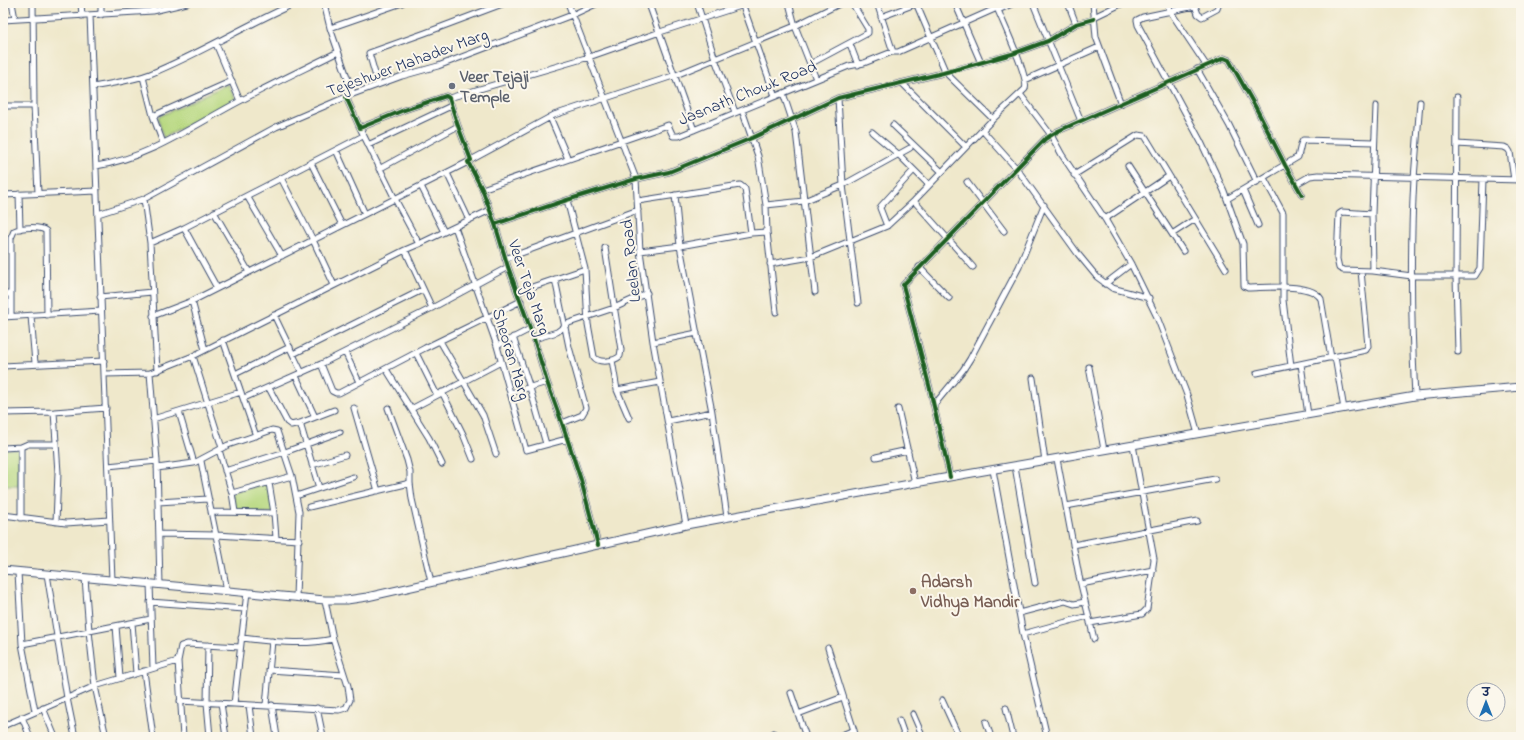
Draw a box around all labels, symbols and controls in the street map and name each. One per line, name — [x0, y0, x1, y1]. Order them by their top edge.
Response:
street label: Tejeshwer Mahadev Marg — [323, 22, 493, 106]
street label: Jasnath Chowk Road — [675, 54, 821, 133]
place label: Veer Tejaji Temple — [459, 65, 529, 110]
marker: Veer Tejaji Temple — [447, 81, 457, 91]
street label: Leelan Road — [615, 218, 648, 304]
street label: Veer Teja Marg — [498, 236, 557, 339]
street label: Sheoran Marg — [483, 305, 536, 404]
place label: Adarsh Vidhya Mandir — [920, 570, 1020, 617]
marker: Adarsh Vidhya Mandir — [908, 586, 918, 596]
north arrow — [1466, 682, 1506, 722]
text: उ — [1481, 685, 1491, 701]

